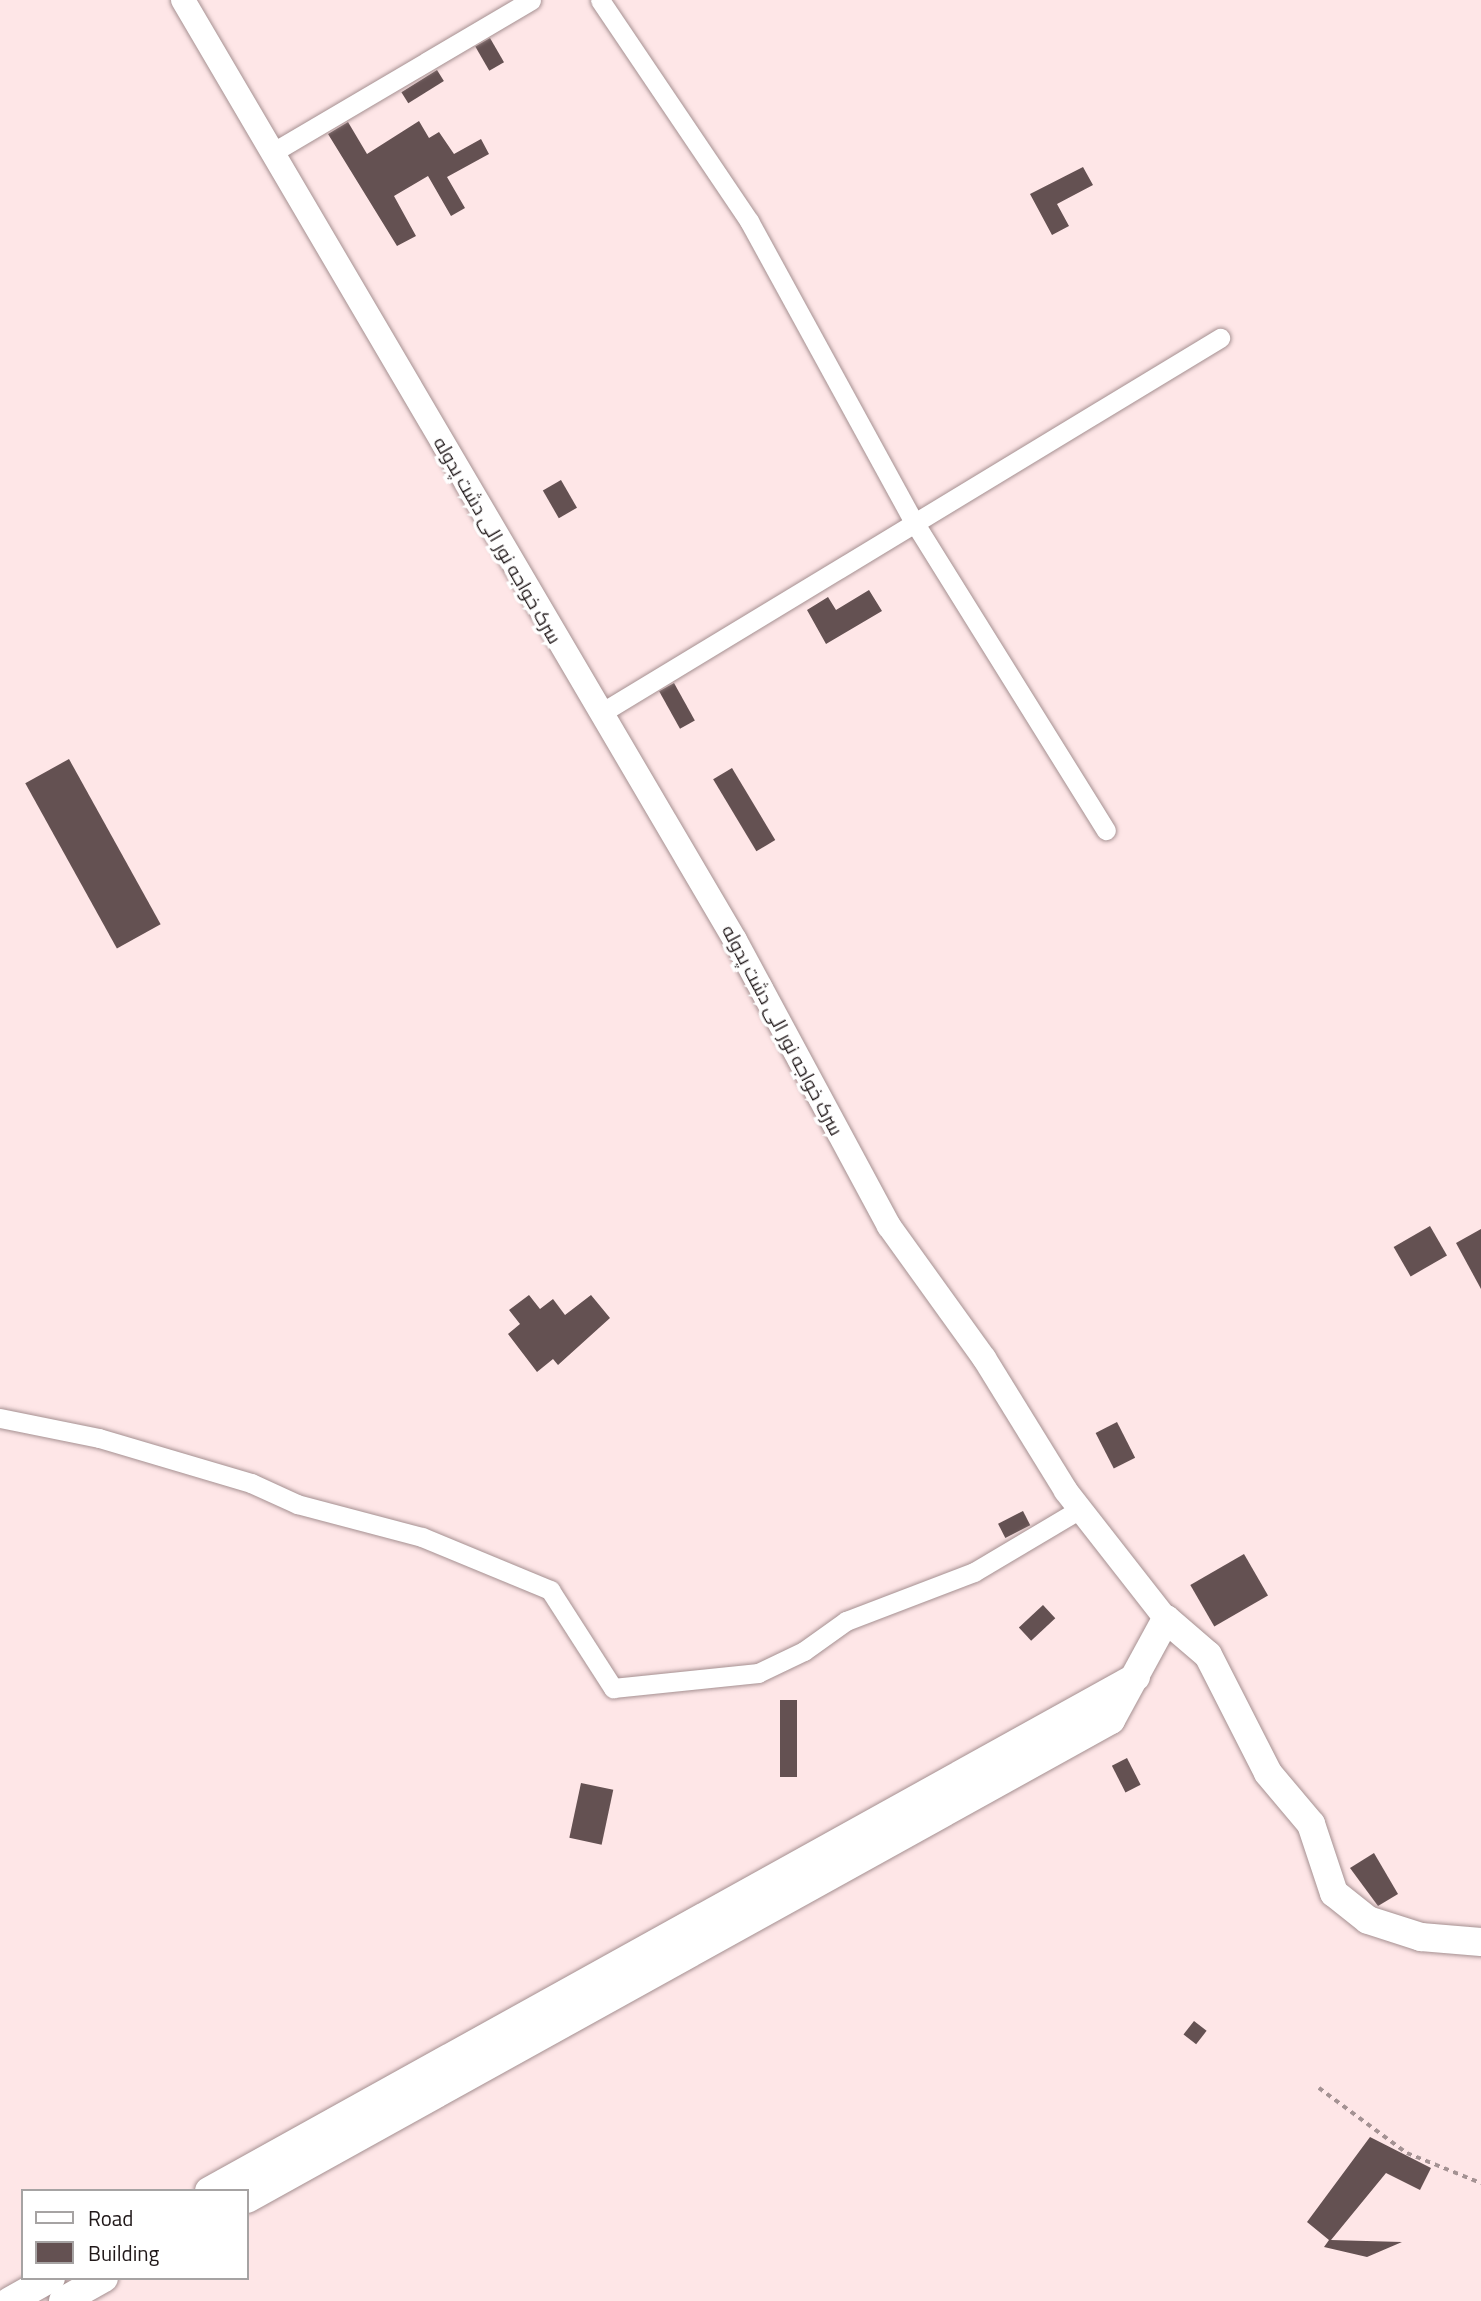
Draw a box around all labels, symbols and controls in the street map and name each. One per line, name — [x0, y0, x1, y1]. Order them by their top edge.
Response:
street label: سرک خواجه نور الی دشت پدوله — [429, 432, 567, 648]
street label: سرک خواجه نور الی دشت پدوله — [718, 921, 848, 1139]
legend — [21, 2189, 248, 2280]
text: Road — [88, 2202, 133, 2234]
text: Building — [88, 2237, 159, 2269]

